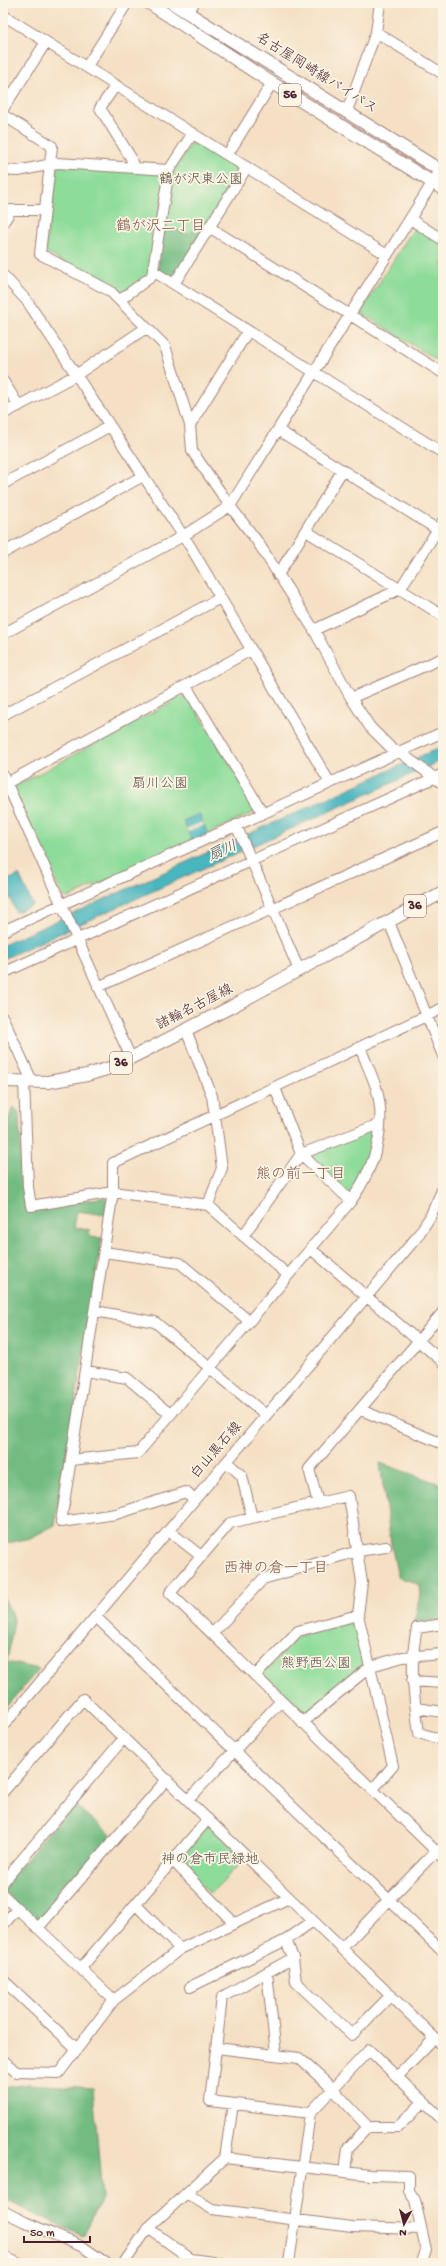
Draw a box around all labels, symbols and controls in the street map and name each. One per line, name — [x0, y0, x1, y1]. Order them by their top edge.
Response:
street label: 名古屋岡崎線バイパス — [252, 30, 380, 118]
road number: 56 — [279, 84, 301, 106]
park label: 鶴が沢東公園 — [159, 172, 243, 189]
district label: 鶴が沢二丁目 — [116, 217, 206, 236]
park label: 扇川公園 — [132, 776, 188, 793]
water label: 扇川 — [206, 838, 240, 866]
road number: 36 — [404, 895, 426, 917]
street label: 諸輪名古屋線 — [154, 981, 236, 1035]
road number: 36 — [110, 1052, 132, 1074]
district label: 熊の前一丁目 — [256, 1165, 346, 1184]
street label: 白山黒石線 — [188, 1419, 246, 1483]
district label: 西神の倉一丁目 — [223, 1559, 329, 1578]
park label: 熊野西公園 — [281, 1656, 351, 1673]
park label: 神の倉市民緑地 — [161, 1852, 259, 1869]
north arrow — [384, 2204, 424, 2244]
scale bar — [24, 2218, 90, 2244]
text: N — [399, 2226, 407, 2238]
text: 50 m — [30, 2227, 55, 2241]

